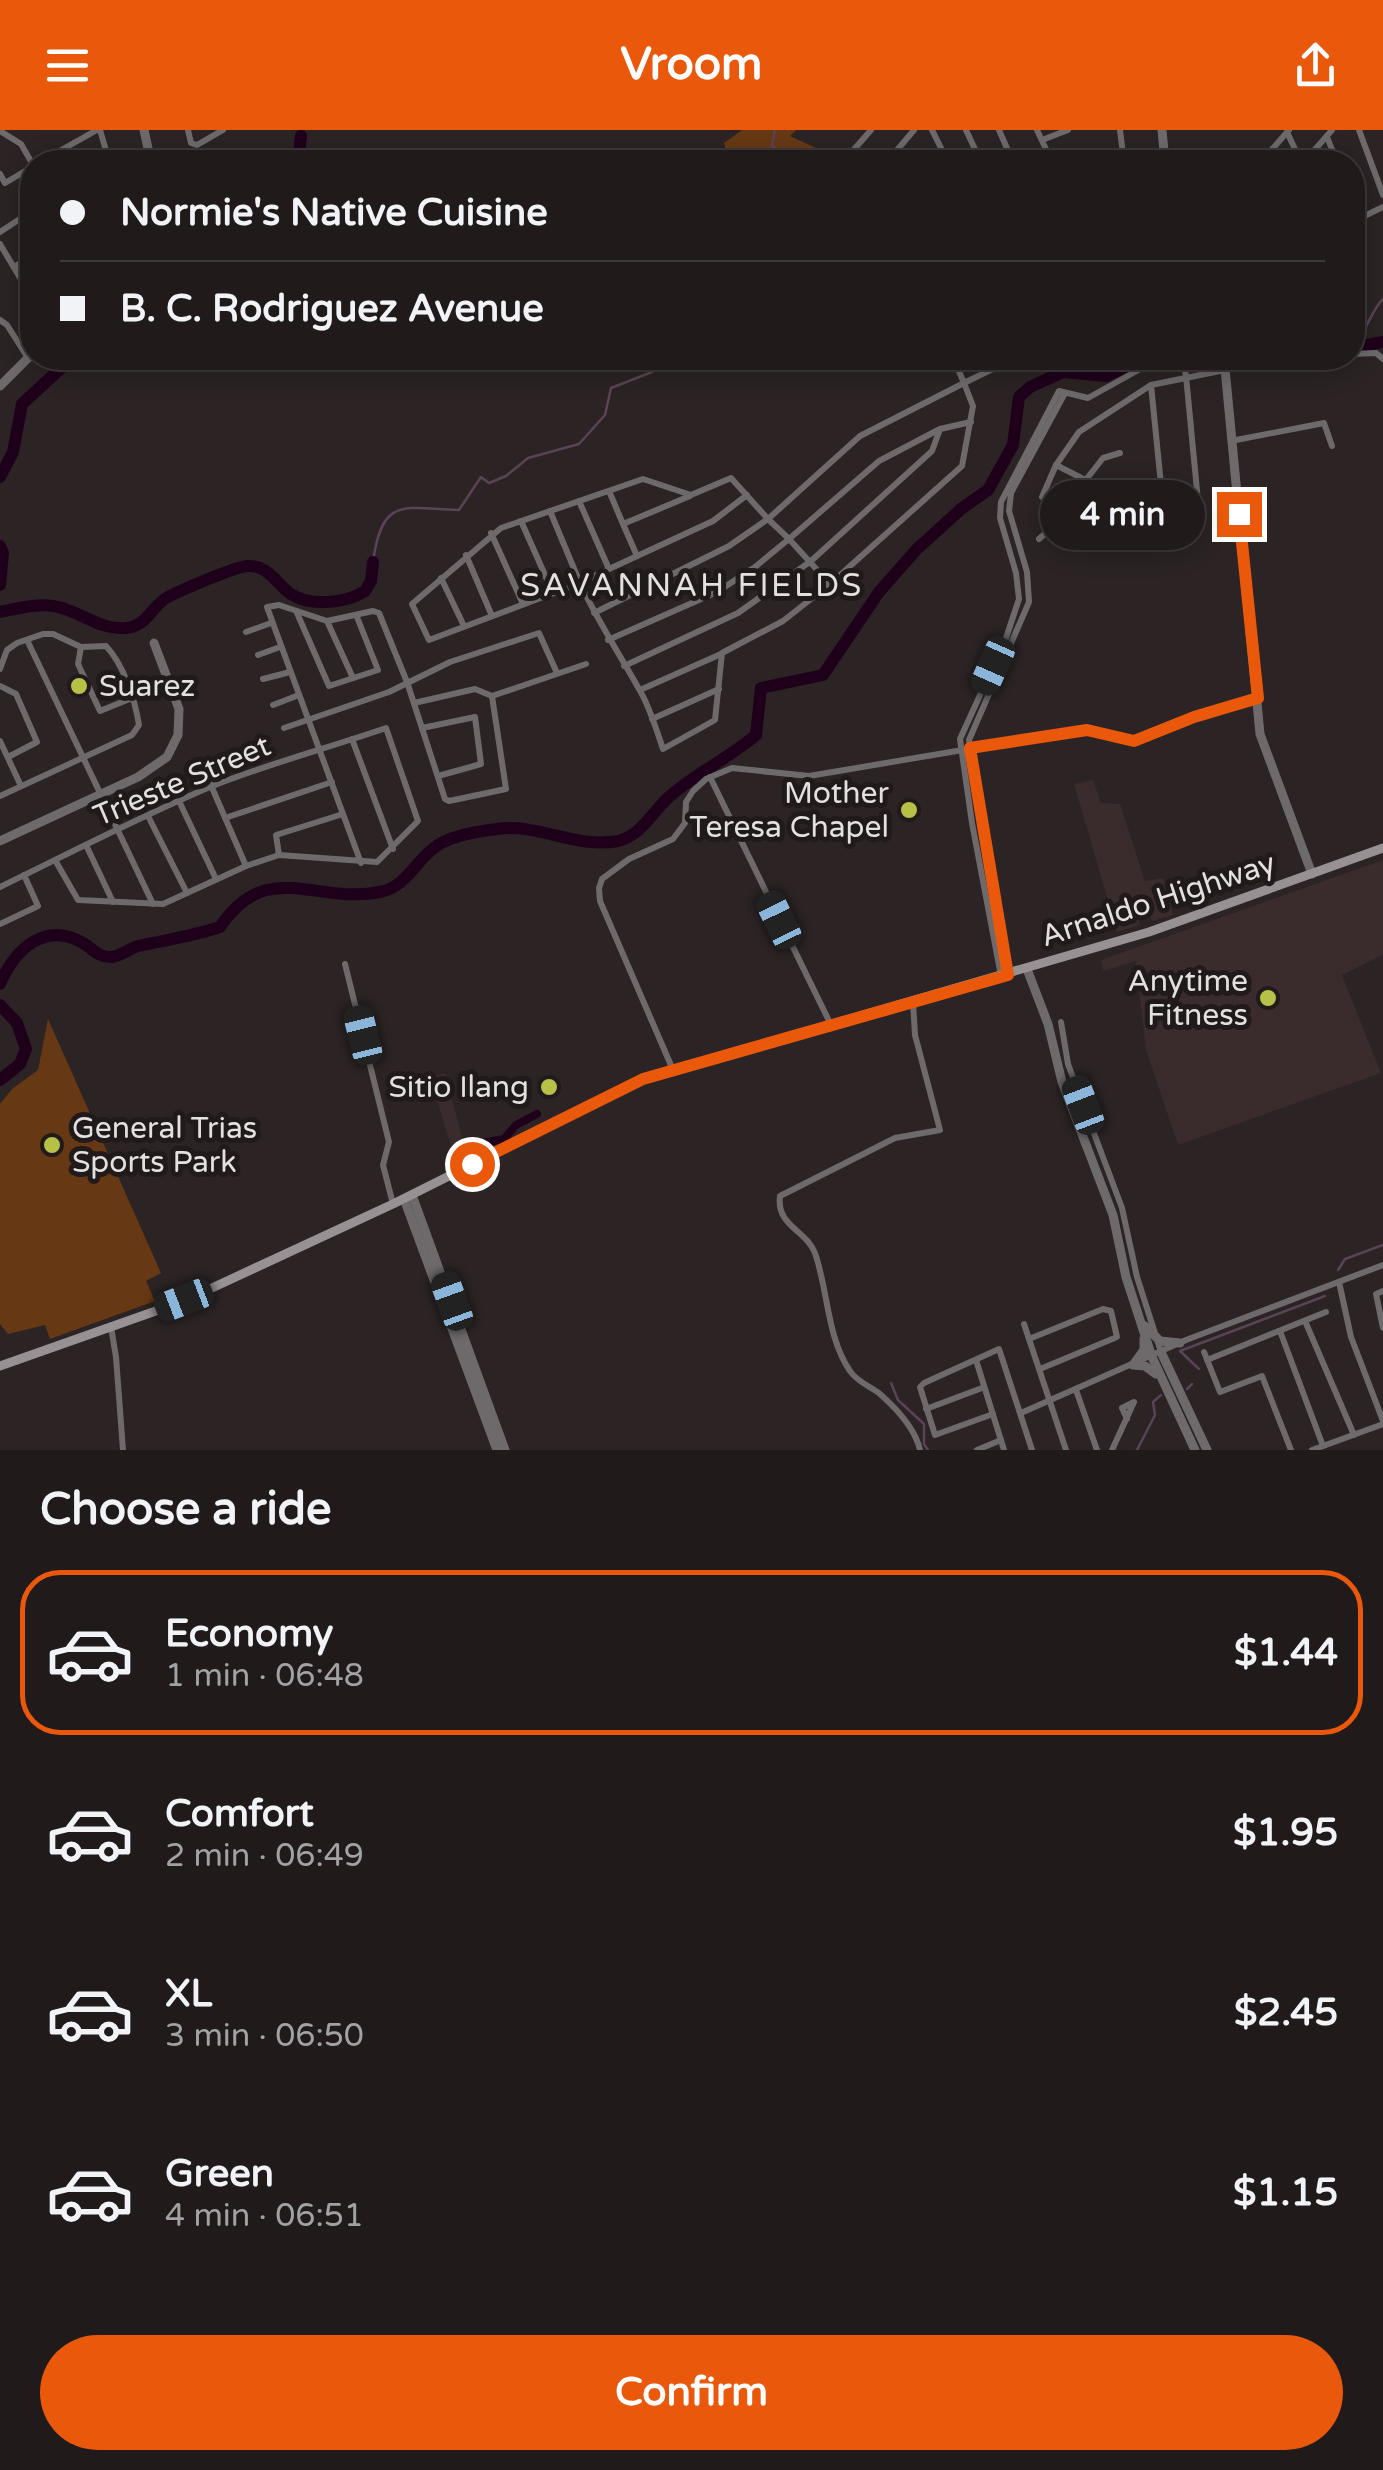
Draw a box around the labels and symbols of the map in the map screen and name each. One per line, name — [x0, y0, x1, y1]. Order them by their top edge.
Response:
callout: 4 min — [1039, 479, 1204, 549]
route end — [1217, 492, 1262, 537]
district label: SAVANNAH FIELDS — [520, 567, 864, 605]
car — [967, 632, 1019, 700]
place label: Suarez — [99, 668, 195, 705]
marker: Suarez — [68, 675, 90, 697]
street label: Trieste Street — [88, 727, 276, 835]
place label: Mother Teresa Chapel — [689, 775, 889, 846]
marker: Mother Teresa Chapel — [898, 799, 920, 821]
street label: Arnaldo Highway — [1036, 845, 1280, 955]
car — [752, 886, 806, 954]
place label: Anytime Fitness — [1128, 963, 1248, 1034]
marker: Anytime Fitness — [1257, 987, 1279, 1009]
car — [341, 1002, 385, 1068]
place label: Sitio Ilang — [389, 1069, 529, 1106]
car — [1058, 1072, 1108, 1138]
marker: Sitio Ilang — [538, 1076, 560, 1098]
place label: General Trias Sports Park — [72, 1110, 257, 1181]
marker: General Trias Sports Park — [41, 1134, 63, 1156]
route start — [450, 1142, 495, 1187]
car — [428, 1268, 476, 1334]
car — [151, 1275, 217, 1325]

